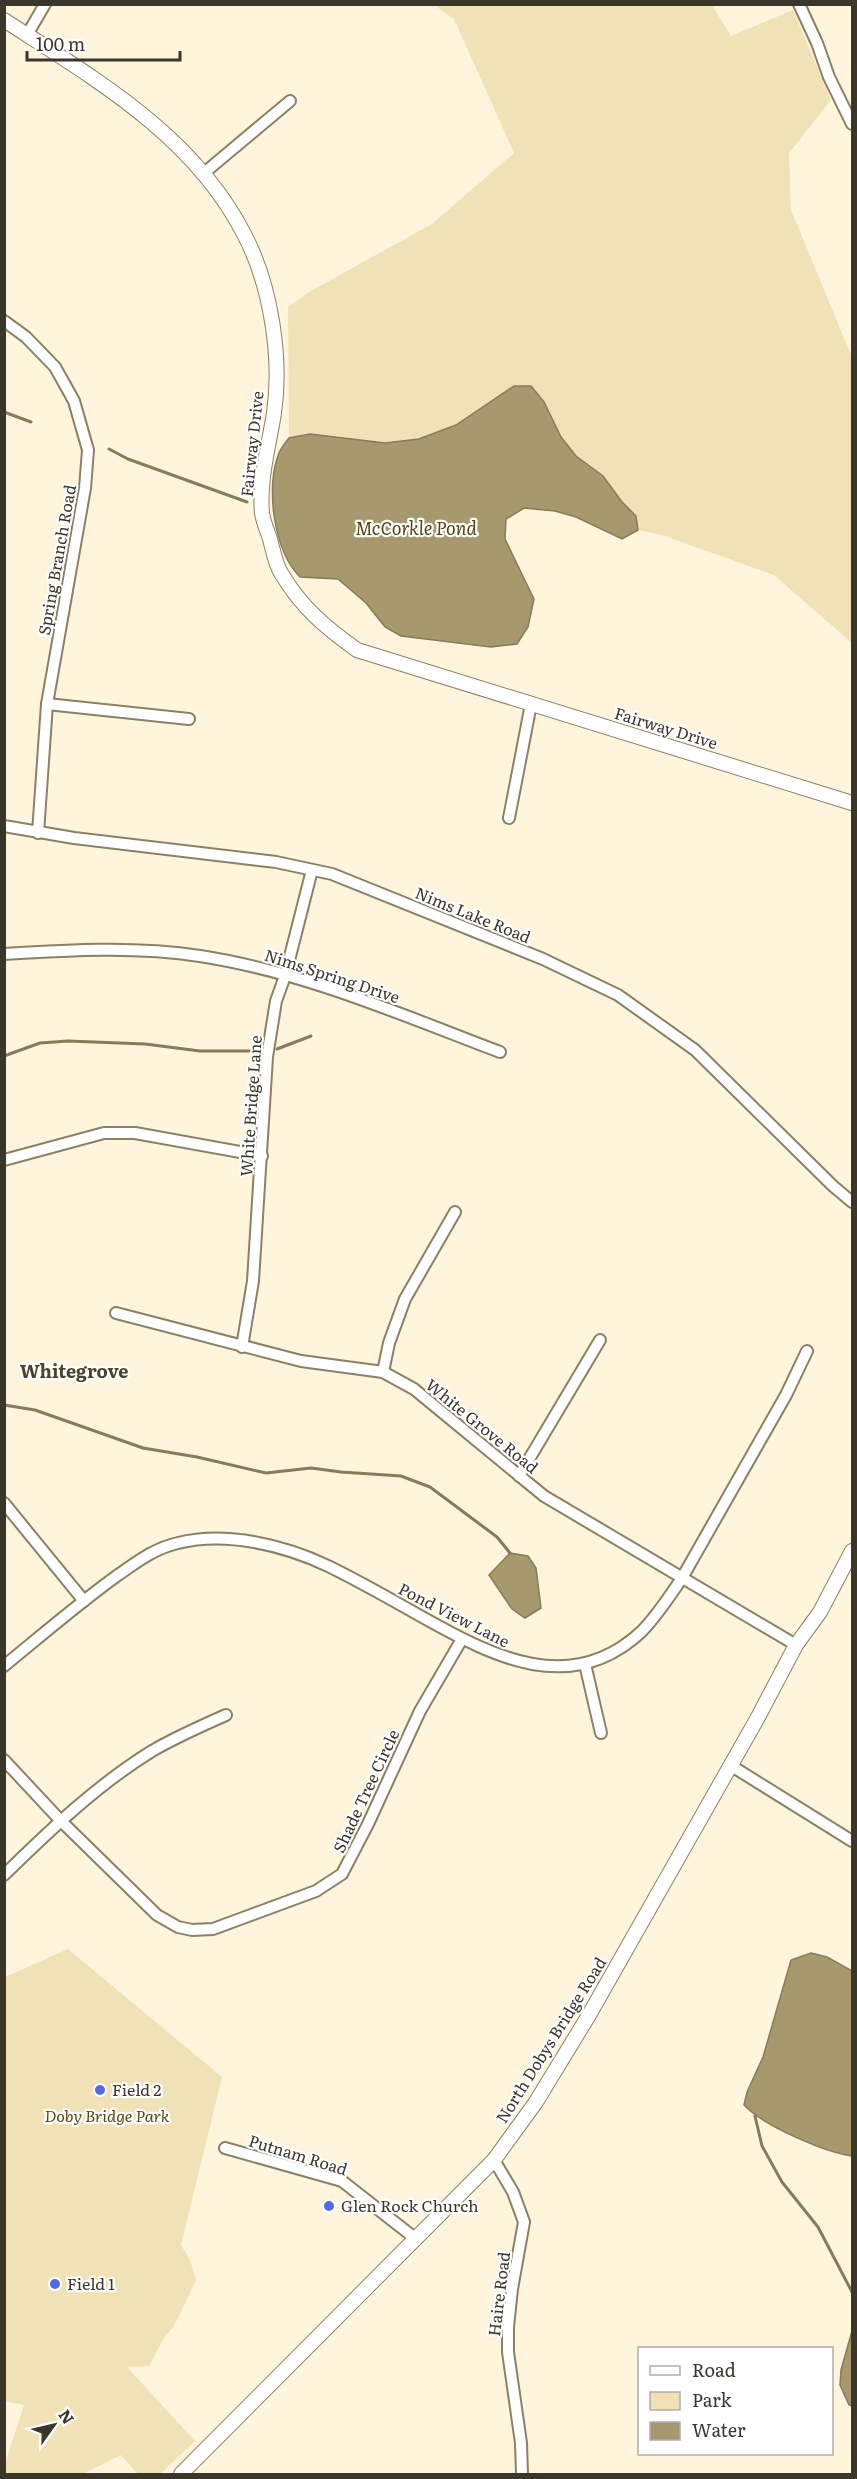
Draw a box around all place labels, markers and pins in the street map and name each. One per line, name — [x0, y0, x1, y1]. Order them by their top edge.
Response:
place label: Field 2 — [112, 2077, 161, 2101]
marker: Field 2 — [93, 2083, 107, 2097]
place label: Glen Rock Church — [341, 2193, 479, 2217]
marker: Glen Rock Church — [322, 2199, 336, 2213]
place label: Field 1 — [67, 2271, 115, 2295]
marker: Field 1 — [48, 2277, 62, 2291]

